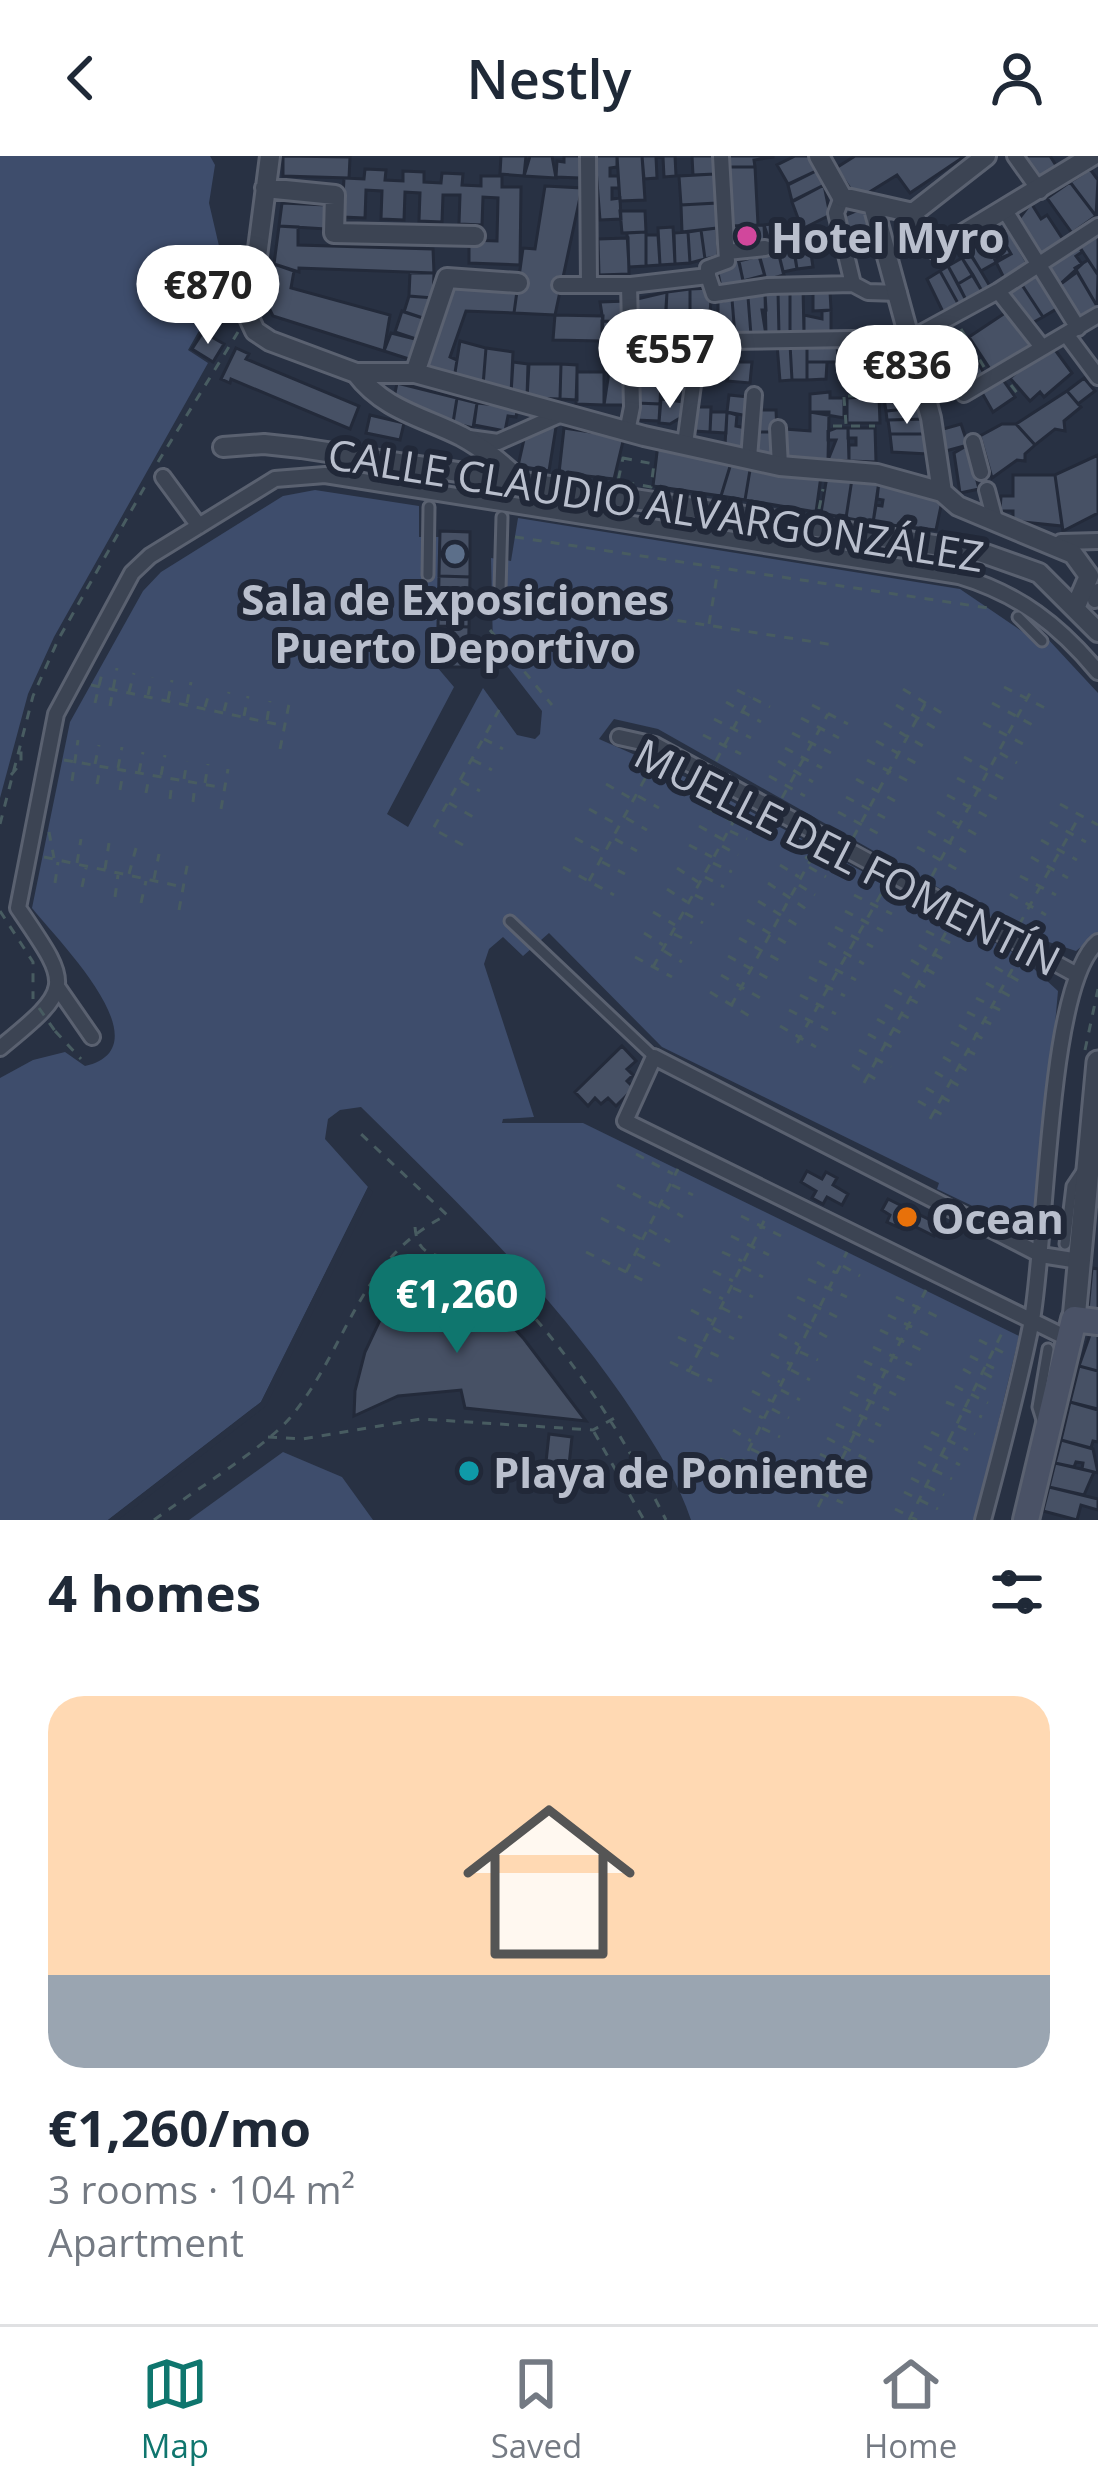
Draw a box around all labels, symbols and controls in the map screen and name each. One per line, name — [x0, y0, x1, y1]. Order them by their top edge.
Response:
text: Nestly — [466, 41, 632, 115]
icon: back — [48, 45, 114, 111]
icon: person — [984, 45, 1050, 111]
place label: Hotel Myro — [771, 208, 1004, 265]
marker: Hotel Myro — [734, 223, 760, 249]
pin: €870 — [137, 245, 279, 347]
text: €870 — [163, 257, 253, 310]
pin: €557 — [599, 309, 741, 411]
text: €557 — [625, 321, 715, 374]
pin: €836 — [836, 325, 978, 427]
text: €836 — [862, 337, 952, 390]
street label: CALLE CLAUDIO ALVARGONZÁLEZ — [324, 424, 988, 584]
marker: Sala de Exposiciones Puerto Deportivo — [442, 541, 468, 567]
place label: Sala de Exposiciones Puerto Deportivo — [241, 570, 669, 675]
street label: MUELLE DEL FOMENTÍN — [626, 724, 1070, 988]
place label: Ocean — [931, 1189, 1064, 1246]
marker: Ocean — [894, 1204, 920, 1230]
pin: €1,260 — [359, 1254, 555, 1356]
text: €1,260 — [396, 1266, 518, 1319]
place label: Playa de Poniente — [493, 1443, 868, 1500]
marker: Playa de Poniente — [456, 1458, 482, 1484]
text: 4 homes — [48, 1557, 261, 1627]
icon: filters — [984, 1559, 1050, 1625]
icon: home — [441, 1774, 657, 1990]
text: €1,260/mo — [48, 2092, 311, 2162]
text: 3 rooms · 104 m² — [48, 2162, 355, 2215]
text: Apartment — [48, 2215, 244, 2268]
tab: Map — [141, 2351, 209, 2468]
tab: Saved — [491, 2351, 582, 2468]
tab: Home — [864, 2351, 957, 2468]

